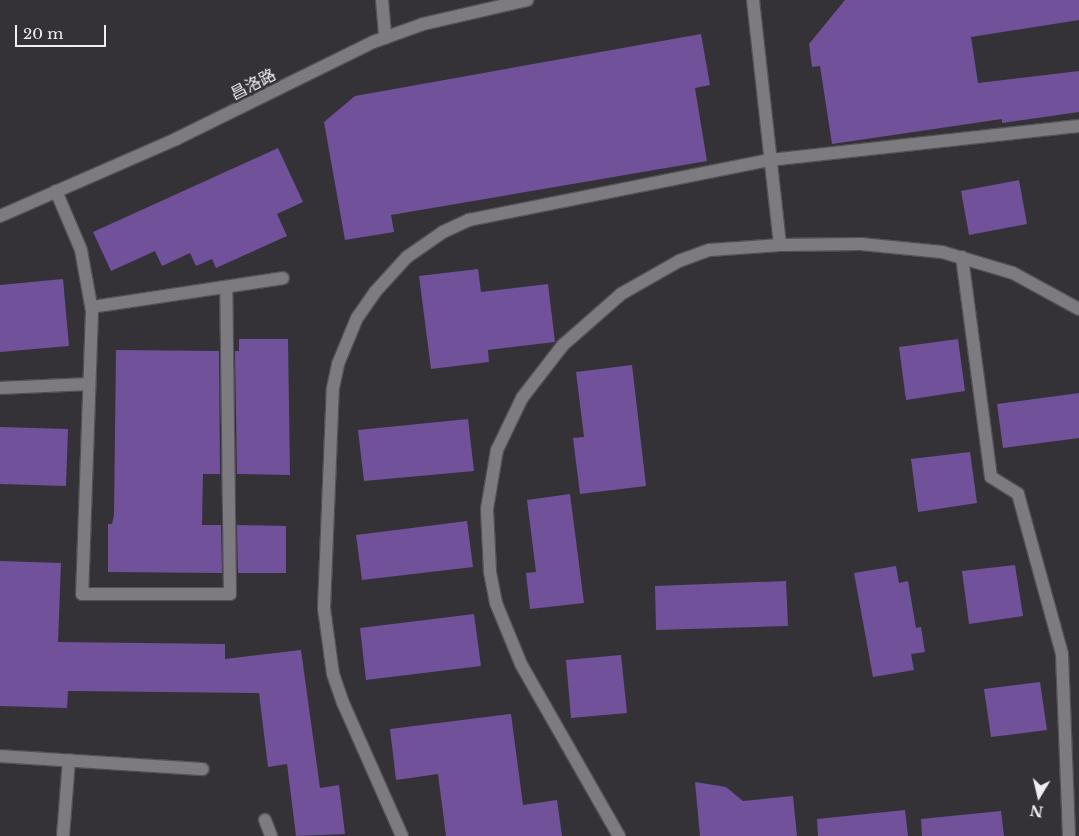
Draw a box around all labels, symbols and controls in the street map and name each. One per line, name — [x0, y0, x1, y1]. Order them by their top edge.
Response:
scale bar — [18, 15, 109, 47]
text: 20 m — [23, 24, 63, 43]
street label: 昌洛路 — [227, 65, 279, 103]
north arrow — [1014, 771, 1064, 821]
text: N — [1029, 801, 1045, 821]

